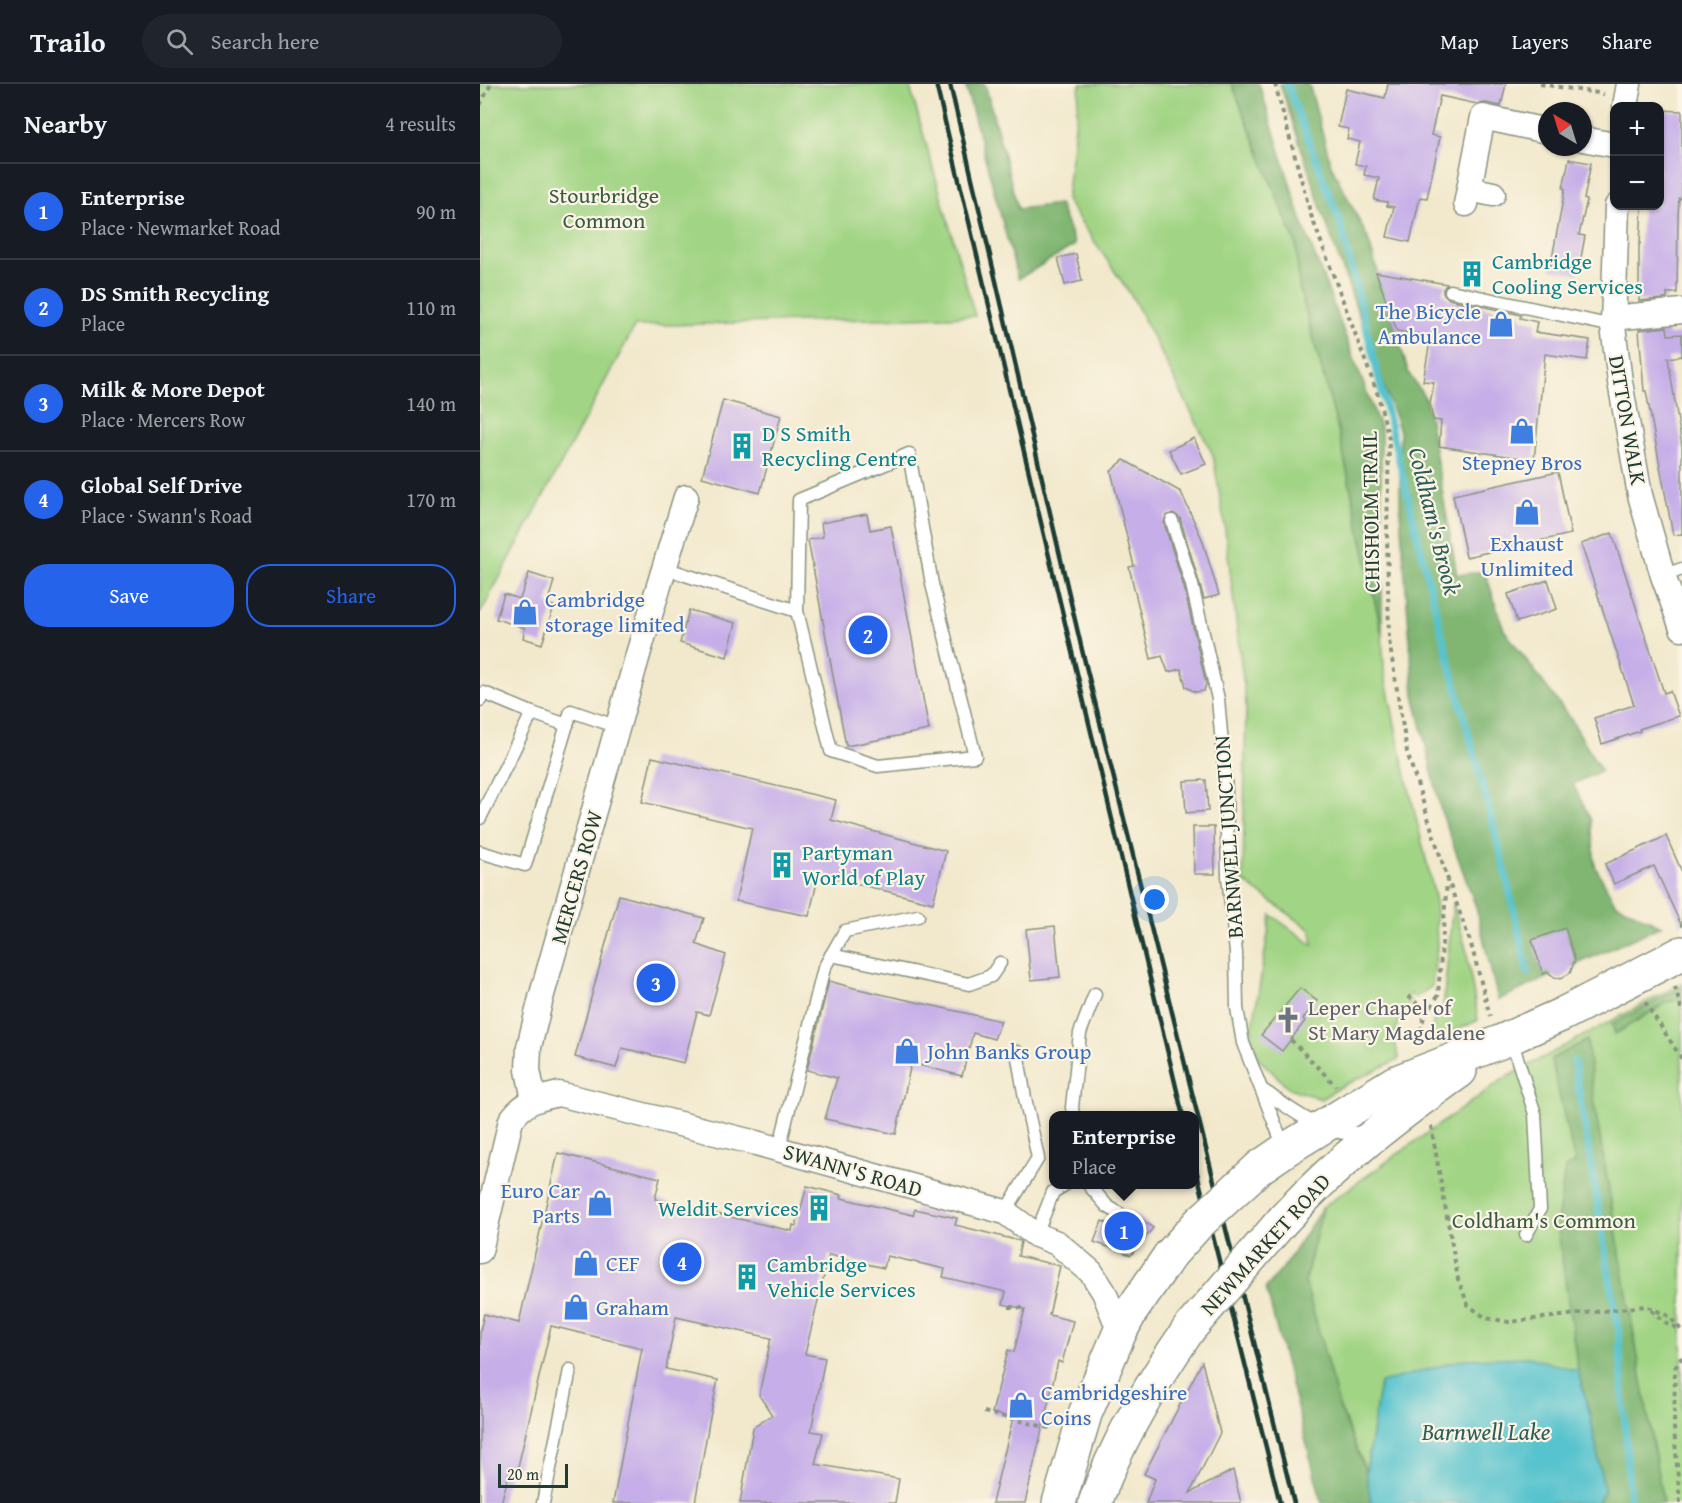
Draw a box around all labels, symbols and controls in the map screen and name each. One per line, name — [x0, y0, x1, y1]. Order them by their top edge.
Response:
search box — [142, 14, 562, 68]
text: Trailo — [30, 21, 106, 62]
icon: search — [163, 25, 196, 58]
text: Search here — [211, 25, 319, 57]
text: Map — [1440, 26, 1479, 57]
text: Layers — [1512, 26, 1569, 57]
text: Share — [1602, 26, 1652, 57]
north arrow — [1538, 102, 1592, 156]
map controls — [1610, 102, 1664, 210]
button: + — [1610, 102, 1664, 156]
text: Nearby — [24, 104, 107, 143]
text: 4 results — [385, 109, 456, 138]
button: − — [1610, 156, 1664, 210]
park label: Stourbridge Common — [549, 179, 659, 236]
text: Enterprise — [81, 181, 185, 213]
text: 1 — [38, 197, 49, 226]
text: 90 m — [416, 197, 456, 226]
text: Place · Newmarket Road — [81, 213, 280, 242]
place label: Cambridge Cooling Services — [1492, 245, 1643, 302]
building icon: Cambridge Cooling Services — [1457, 259, 1487, 289]
text: DS Smith Recycling — [81, 277, 269, 309]
text: 2 — [38, 293, 49, 322]
text: 110 m — [406, 293, 456, 322]
place label: The Bicycle Ambulance — [1376, 295, 1481, 352]
text: Place — [81, 309, 125, 338]
shop icon: The Bicycle Ambulance — [1486, 309, 1516, 339]
street label: DITTON WALK — [1601, 352, 1655, 488]
text: Milk & More Depot — [81, 373, 265, 405]
text: 3 — [38, 389, 49, 418]
text: 140 m — [406, 389, 456, 418]
text: Place · Mercers Row — [81, 405, 245, 434]
shop icon: Stepney Bros — [1507, 416, 1537, 446]
place label: D S Smith Recycling Centre — [762, 417, 917, 474]
building icon: D S Smith Recycling Centre — [727, 431, 757, 461]
street label: CHISHOLM TRAIL — [1353, 431, 1387, 593]
water label: Coldham's Brook — [1400, 443, 1470, 599]
place label: Stepney Bros — [1462, 446, 1582, 478]
text: Global Self Drive — [81, 469, 242, 501]
text: 4 — [38, 485, 49, 514]
text: 170 m — [406, 485, 456, 514]
shop icon: Exhaust Unlimited — [1512, 497, 1542, 527]
text: Place · Swann's Road — [81, 501, 252, 530]
place label: Exhaust Unlimited — [1480, 527, 1574, 584]
button: Save — [24, 564, 234, 627]
button: Share — [246, 564, 456, 627]
place label: Cambridge storage limited — [545, 583, 685, 640]
shop icon: Cambridge storage limited — [510, 597, 540, 627]
pin: 2 — [848, 612, 888, 658]
street label: BARNWELL JUNCTION — [1205, 734, 1251, 940]
street label: MERCERS ROW — [542, 806, 610, 948]
place label: Partyman World of Play — [802, 836, 925, 893]
building icon: Partyman World of Play — [767, 850, 797, 880]
your location — [1140, 885, 1169, 914]
pin: 3 — [636, 960, 675, 1006]
place label: Leper Chapel of St Mary Magdalene — [1308, 991, 1485, 1048]
church icon: Leper Chapel of St Mary Magdalene — [1273, 1005, 1303, 1035]
place label: John Banks Group — [924, 1035, 1092, 1067]
shop icon: John Banks Group — [892, 1036, 922, 1066]
popup — [1049, 1111, 1199, 1189]
text: Enterprise — [1072, 1120, 1176, 1152]
street label: SWANN'S ROAD — [780, 1135, 926, 1205]
text: Place — [1072, 1152, 1116, 1181]
street label: NEWMARKET ROAD — [1192, 1166, 1338, 1322]
place label: Euro Car Parts — [501, 1174, 580, 1231]
shop icon: Euro Car Parts — [585, 1188, 615, 1218]
place label: Weldit Services — [658, 1192, 799, 1224]
building icon: Weldit Services — [804, 1193, 834, 1223]
park label: Coldham's Common — [1452, 1204, 1637, 1236]
pin: 1 — [1104, 1208, 1144, 1254]
pin: 4 — [662, 1240, 702, 1284]
place label: CEF — [606, 1247, 640, 1279]
shop icon: CEF — [571, 1248, 601, 1278]
place label: Cambridge Vehicle Services — [767, 1248, 916, 1305]
building icon: Cambridge Vehicle Services — [732, 1262, 762, 1292]
place label: Graham — [596, 1291, 669, 1323]
shop icon: Graham — [561, 1292, 591, 1322]
place label: Cambridgeshire Coins — [1041, 1376, 1187, 1433]
shop icon: Cambridgeshire Coins — [1006, 1390, 1036, 1420]
water label: Barnwell Lake — [1421, 1414, 1551, 1449]
scale bar — [498, 1461, 568, 1488]
text: 20 m — [507, 1462, 539, 1486]

